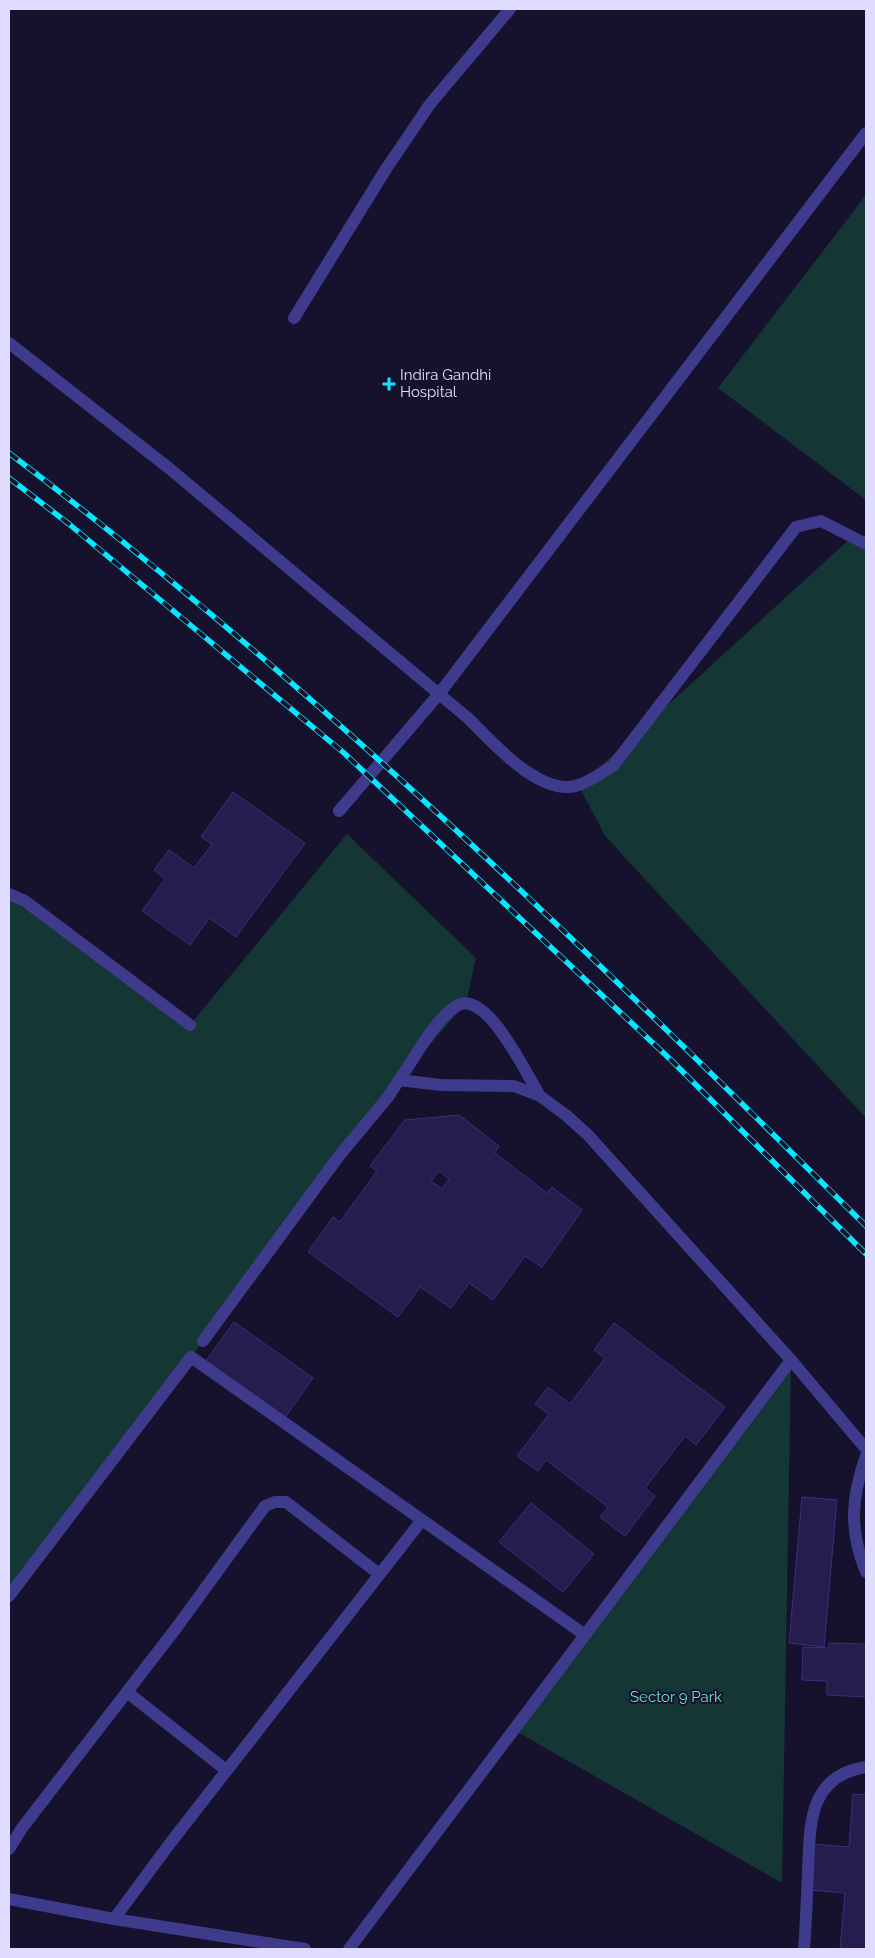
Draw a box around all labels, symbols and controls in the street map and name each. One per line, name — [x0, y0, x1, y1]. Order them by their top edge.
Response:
place label: Indira Gandhi Hospital — [400, 366, 491, 401]
marker: Indira Gandhi Hospital — [382, 377, 396, 391]
park label: Sector 9 Park — [630, 1688, 722, 1706]

